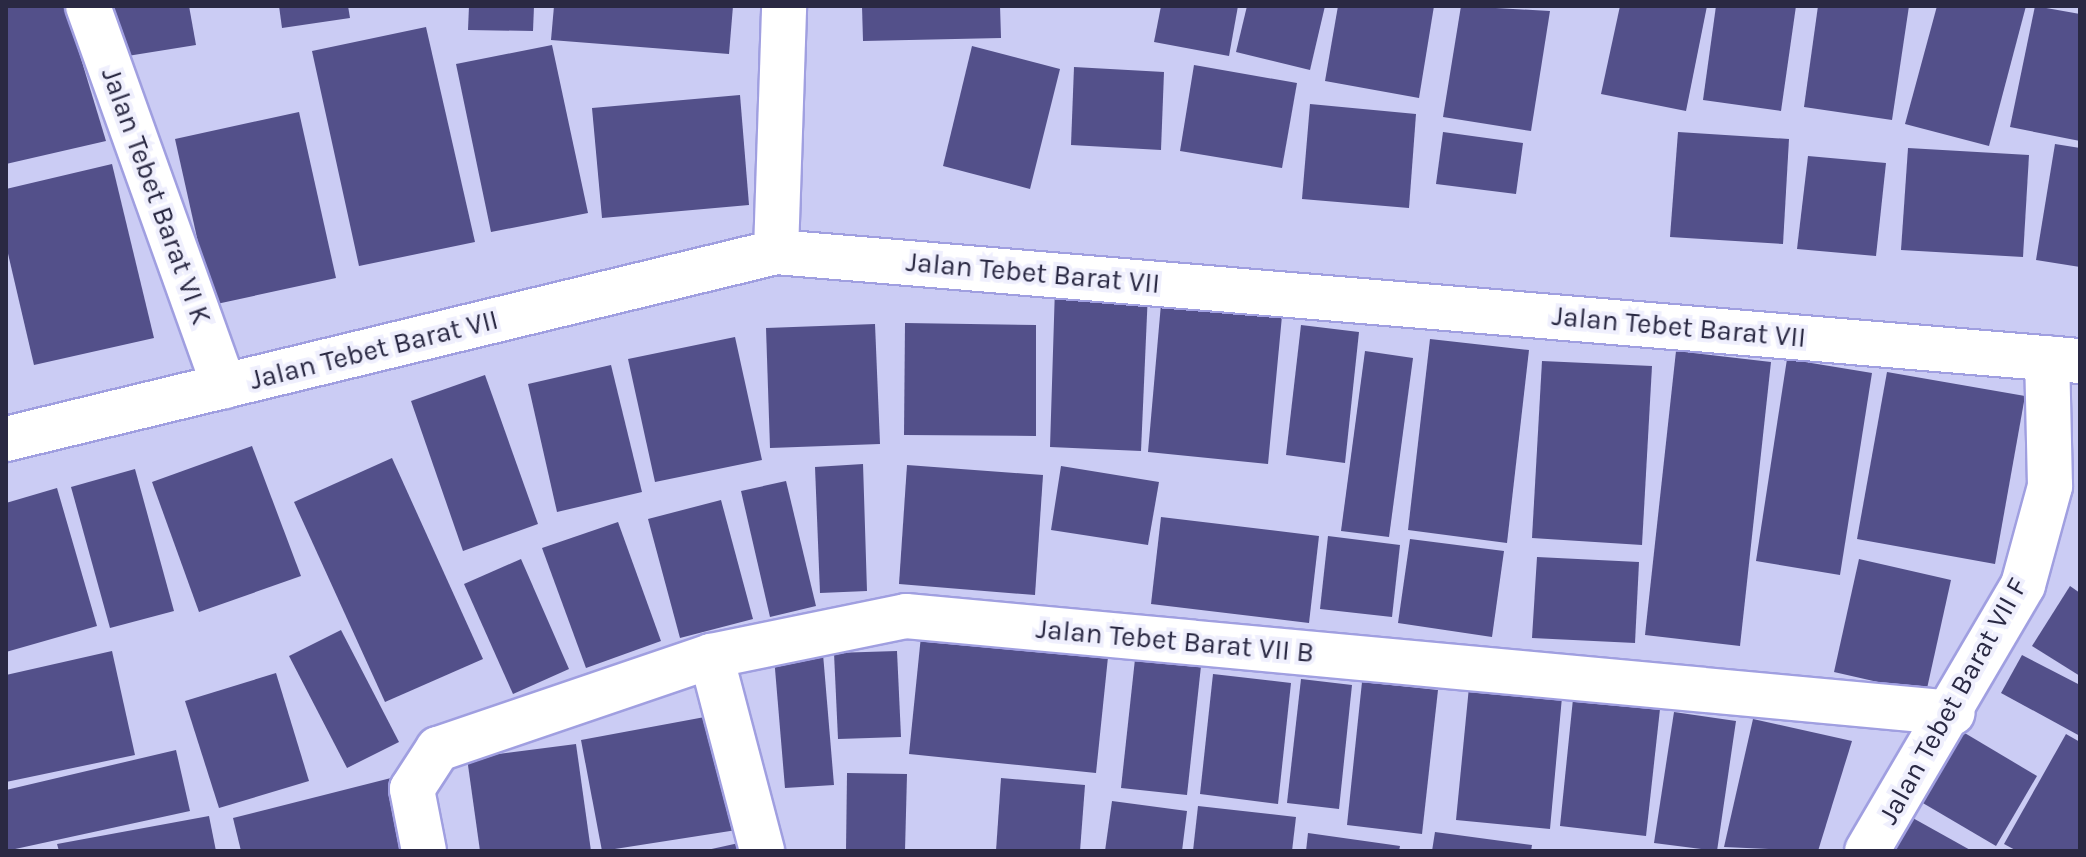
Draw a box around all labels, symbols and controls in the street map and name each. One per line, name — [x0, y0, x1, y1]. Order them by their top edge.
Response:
street label: Jalan Tebet Barat VI K — [94, 63, 218, 329]
street label: Jalan Tebet Barat VII — [905, 245, 1161, 301]
street label: Jalan Tebet Barat VII — [1551, 299, 1807, 355]
street label: Jalan Tebet Barat VII — [246, 303, 502, 397]
street label: Jalan Tebet Barat VII F — [1871, 572, 2035, 830]
street label: Jalan Tebet Barat VII B — [1035, 612, 1315, 670]

